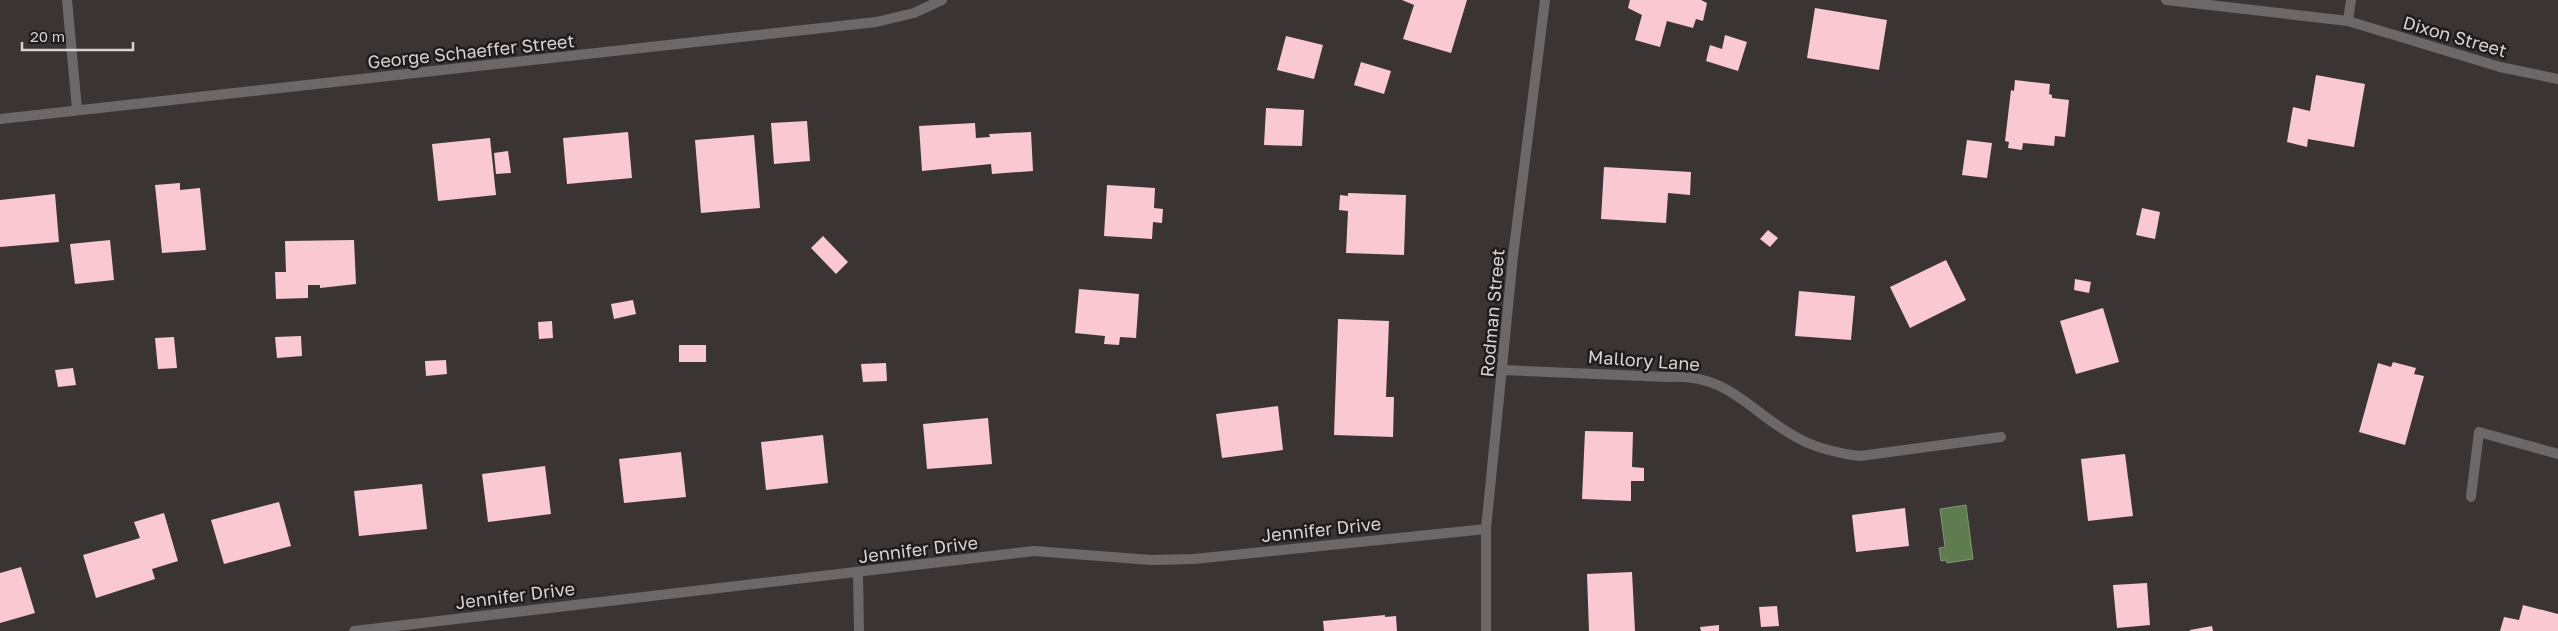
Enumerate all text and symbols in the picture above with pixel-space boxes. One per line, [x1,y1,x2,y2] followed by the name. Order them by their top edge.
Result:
[2401,11,2509,61] street label: Dixon Street
[22,20,134,52] scale bar
[30,27,65,45] text: 20 m
[366,29,576,73] street label: George Schaeffer Street
[1475,248,1509,378] street label: Rodman Street
[1587,345,1701,375] street label: Mallory Lane
[1260,512,1382,546] street label: Jennifer Drive
[857,531,979,567] street label: Jennifer Drive
[454,577,576,613] street label: Jennifer Drive

